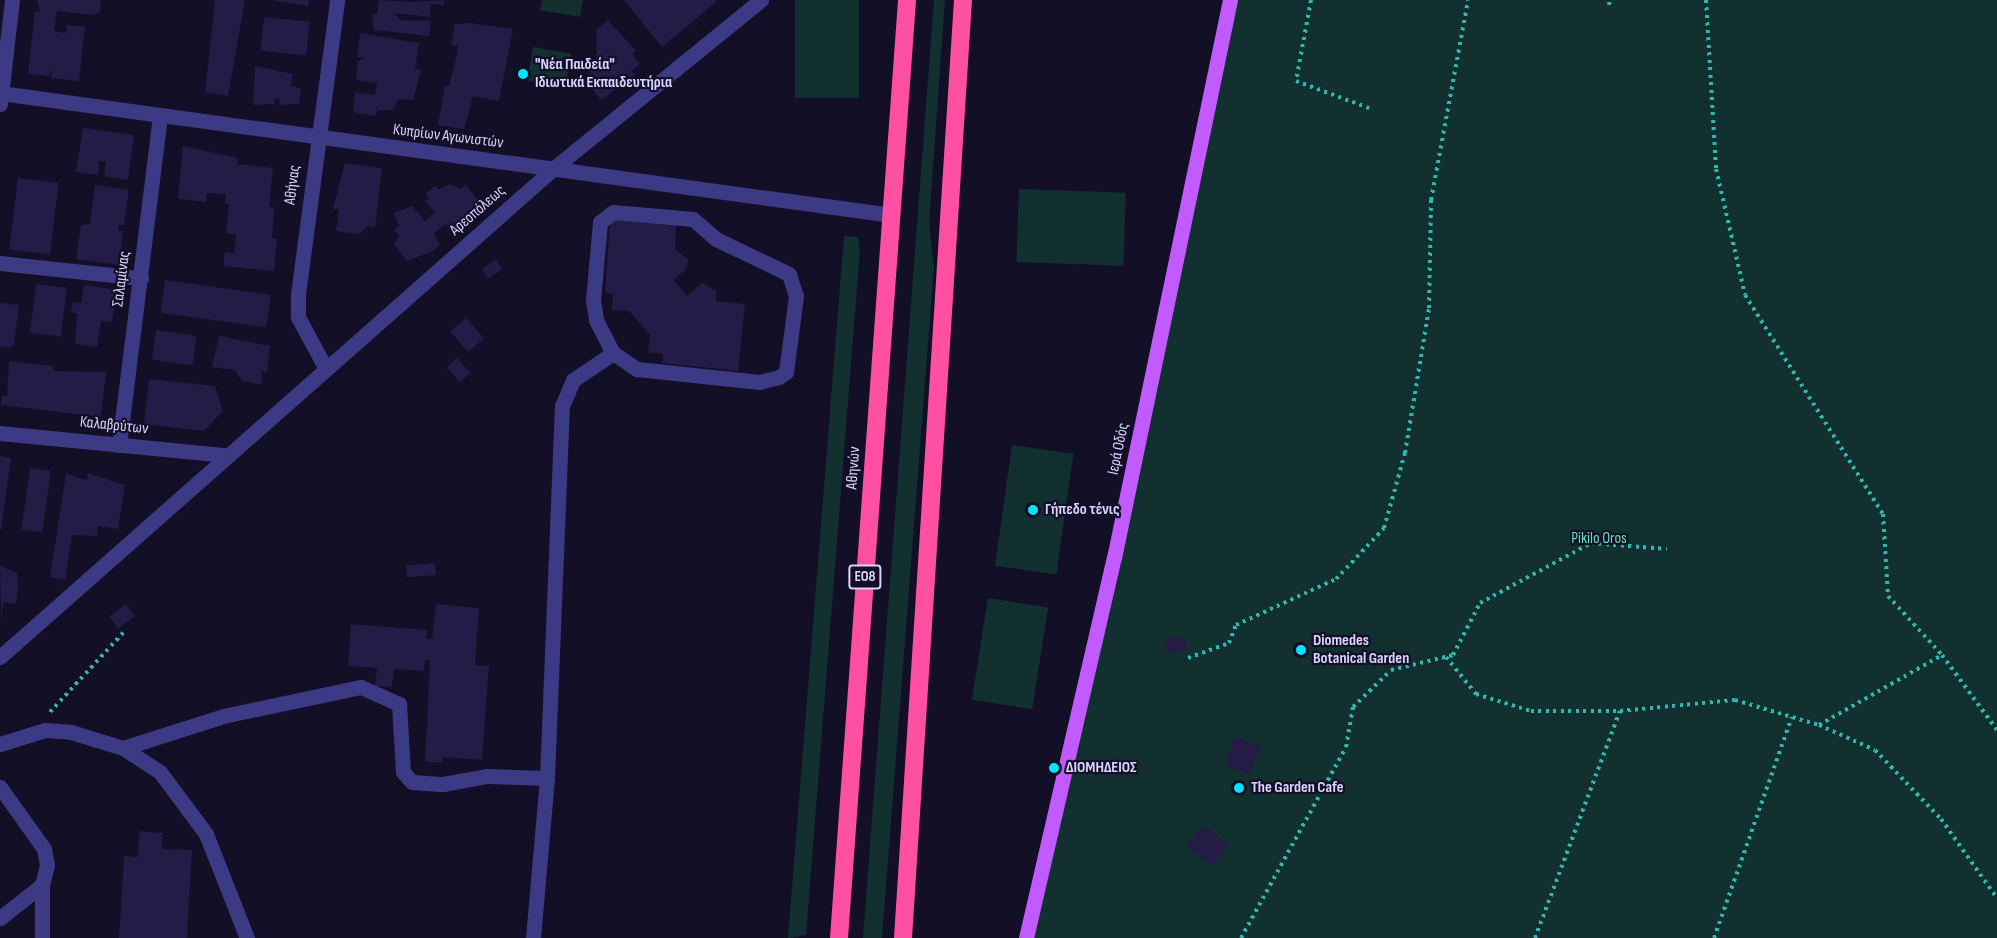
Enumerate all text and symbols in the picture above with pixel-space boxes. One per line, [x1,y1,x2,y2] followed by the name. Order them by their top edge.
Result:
[535,55,672,93] place label: "Νέα Παιδεία" Ιδιωτικά Εκπαιδευτήρια
[516,67,530,81] marker: "Νέα Παιδεία" Ιδιωτικά Εκπαιδευτήρια
[392,121,504,153] street label: Κυπρίων Αγωνιστών
[281,164,305,206] street label: Αθήνας
[446,182,510,240] street label: Αρεοπόλεως
[109,250,135,308] street label: Σαλαμίνας
[79,413,149,439] street label: Καλαβρύτων
[1104,421,1134,477] street label: Ιερά Οδός
[843,446,865,490] street label: Αθηνών
[1045,500,1120,520] place label: Γήπεδο τένις
[1026,503,1040,517] marker: Γήπεδο τένις
[1571,529,1627,549] park label: Pikilo Oros
[847,565,883,589] road number: ΕΟ8
[1313,631,1409,669] place label: Diomedes Botanical Garden
[1294,643,1308,657] marker: Diomedes Botanical Garden
[1066,758,1137,778] place label: ΔΙΟΜΗΔΕΙΟΣ
[1047,761,1061,775] marker: ΔΙΟΜΗΔΕΙΟΣ
[1251,778,1344,798] place label: The Garden Cafe
[1232,781,1246,795] marker: The Garden Cafe

